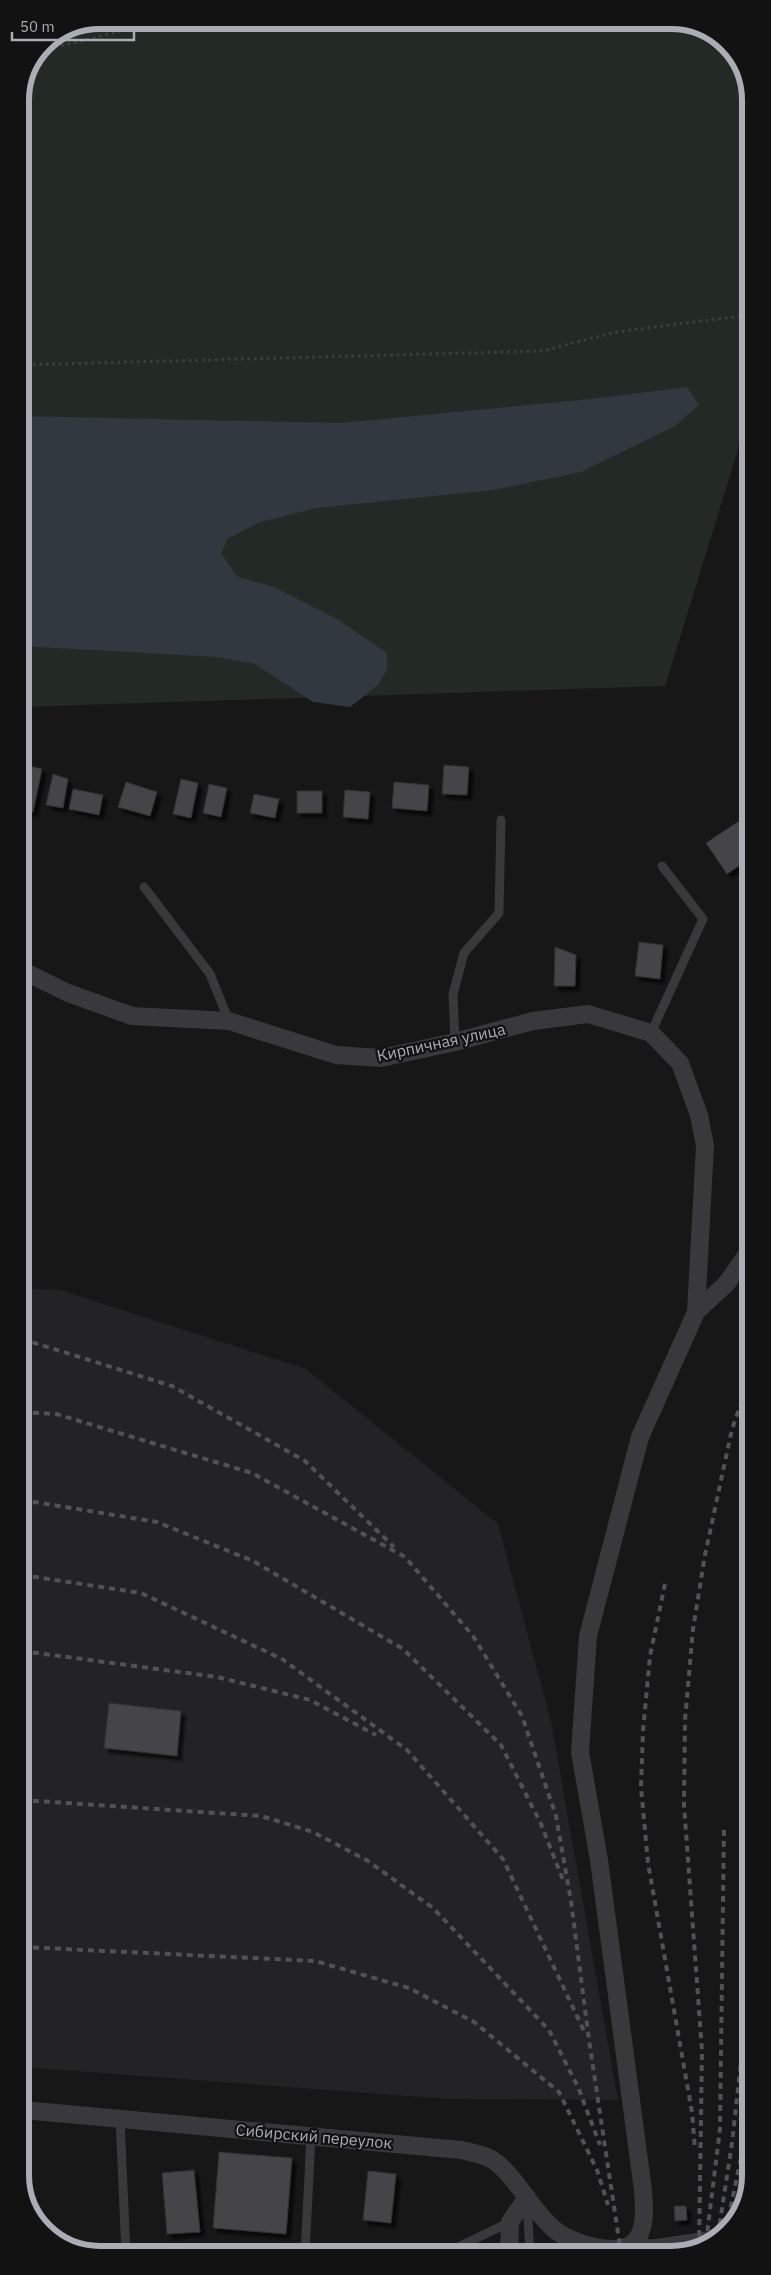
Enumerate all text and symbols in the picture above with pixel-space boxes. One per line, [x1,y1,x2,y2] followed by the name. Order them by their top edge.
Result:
[12,10,135,42] scale bar
[20,17,55,36] text: 50 m
[375,1019,508,1065] street label: Кирпичная улица
[235,2119,393,2153] street label: Сибирский переулок

